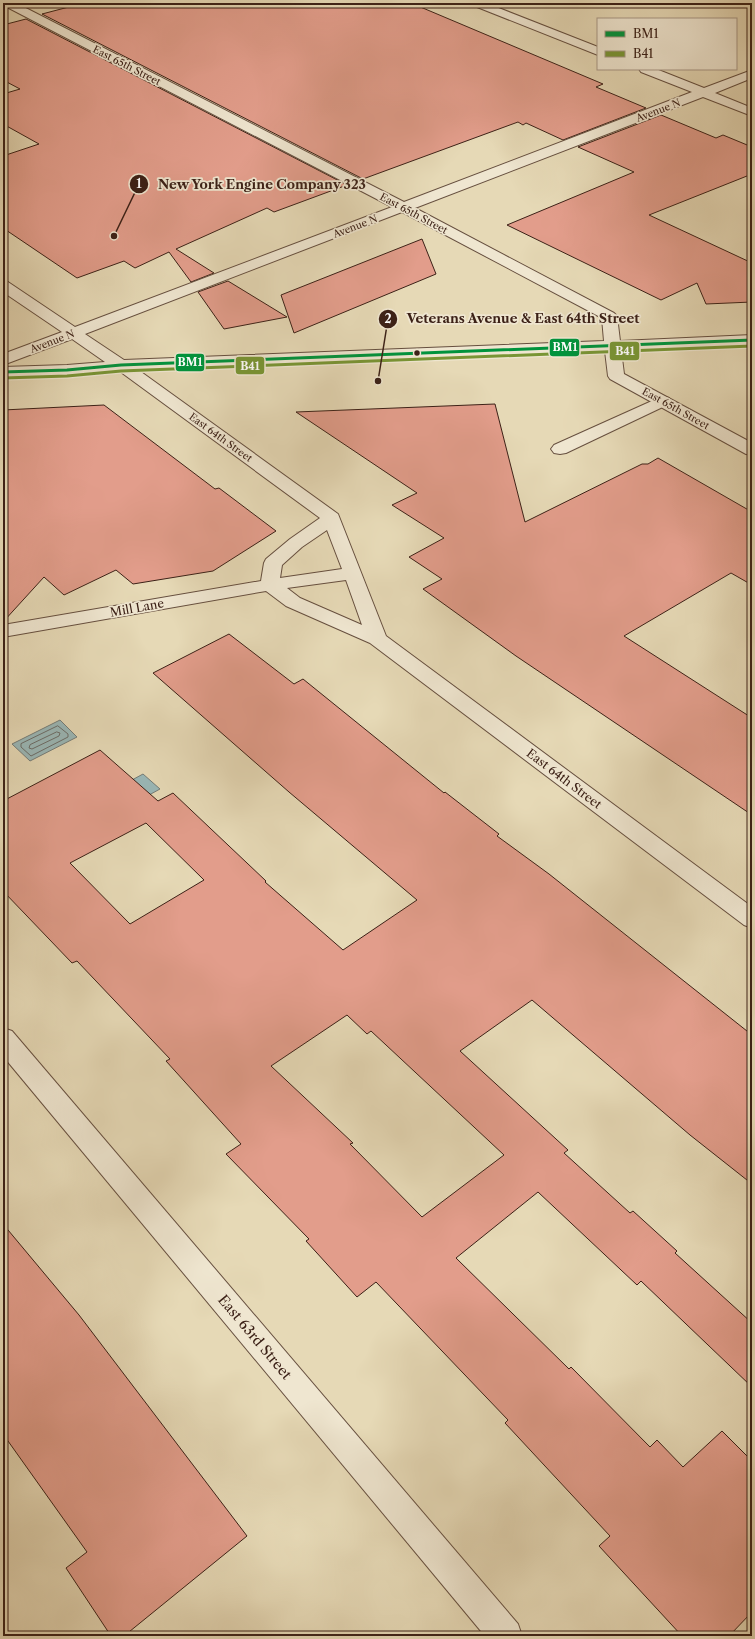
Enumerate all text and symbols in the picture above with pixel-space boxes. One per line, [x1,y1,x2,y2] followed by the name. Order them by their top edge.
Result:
[597,18,737,70] legend
[633,26,659,41] text: BM1
[91,43,163,88] street label: East 65th Street
[633,46,653,61] text: B41
[633,96,682,125] street label: Avenue N
[129,172,374,197] callout: New York Engine Company 323
[136,176,142,191] text: 1
[158,176,366,192] text: New York Engine Company 323
[378,190,450,237] street label: East 65th Street
[330,212,379,241] street label: Avenue N
[378,306,648,331] callout: Veterans Avenue & East 64th Street
[406,310,640,326] text: Veterans Avenue & East 64th Street
[384,311,392,326] text: 2
[27,327,76,356] street label: Avenue N
[549,338,580,357] line badge: BM1
[553,340,577,354] text: BM1
[609,341,640,361] line badge: B41
[615,344,635,358] text: B41
[412,348,422,358] unlabelled marker
[175,353,205,372] line badge: BM1
[178,355,202,369] text: BM1
[235,356,265,375] line badge: B41
[240,359,260,373] text: B41
[640,385,712,432] street label: East 65th Street
[187,410,255,465] street label: East 64th Street
[109,595,165,620] street label: Mill Lane
[524,745,605,812] street label: East 64th Street
[214,1291,296,1383] street label: East 63rd Street

